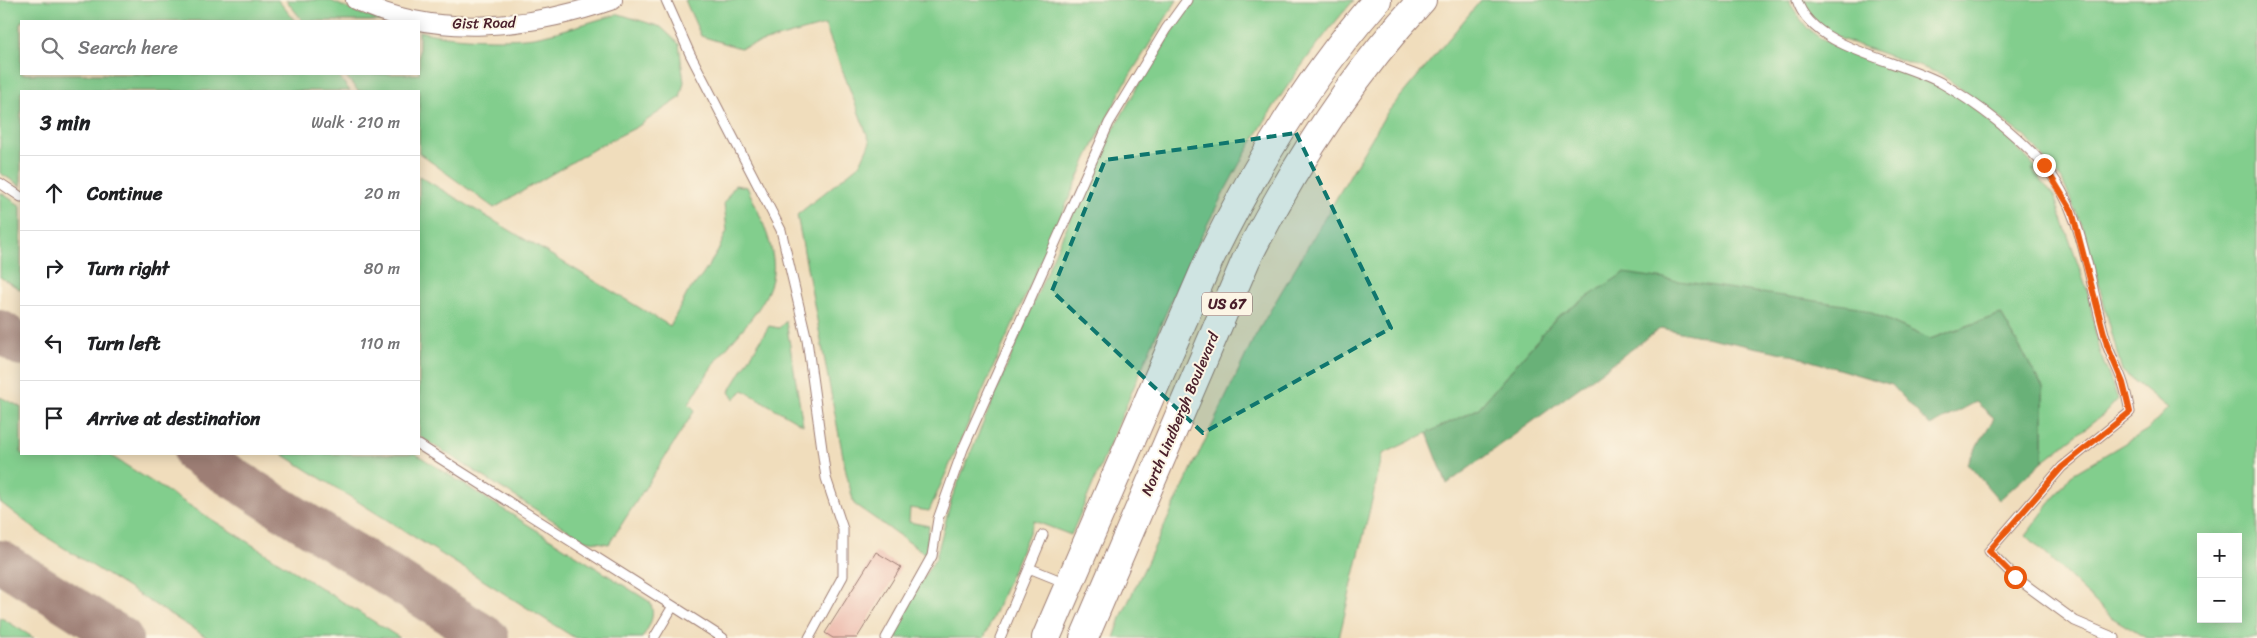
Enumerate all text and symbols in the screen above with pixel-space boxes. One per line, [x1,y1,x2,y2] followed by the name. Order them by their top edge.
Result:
[452,9,517,37] street label: Gist Road
[20,20,420,75] search box
[78,31,178,64] text: Search here
[38,34,66,62] icon: search
[40,104,90,142] text: 3 min
[311,108,400,137] text: Walk · 210 m
[2033,154,2056,177] route end
[87,177,163,210] text: Continue
[40,179,68,207] icon: ahead
[364,179,400,208] text: 20 m
[87,252,169,285] text: Turn right
[40,254,68,282] icon: right
[364,254,400,283] text: 80 m
[1202,292,1252,316] road number: US 67
[87,327,160,360] text: Turn left
[1134,327,1227,500] street label: North Lindbergh Boulevard
[40,329,68,357] icon: left
[360,329,400,358] text: 110 m
[87,402,260,435] text: Arrive at destination
[40,404,68,432] icon: arrive
[2197,533,2242,623] map controls
[2197,533,2242,578] button: +
[2004,566,2027,589] route start
[2197,578,2242,623] button: −

